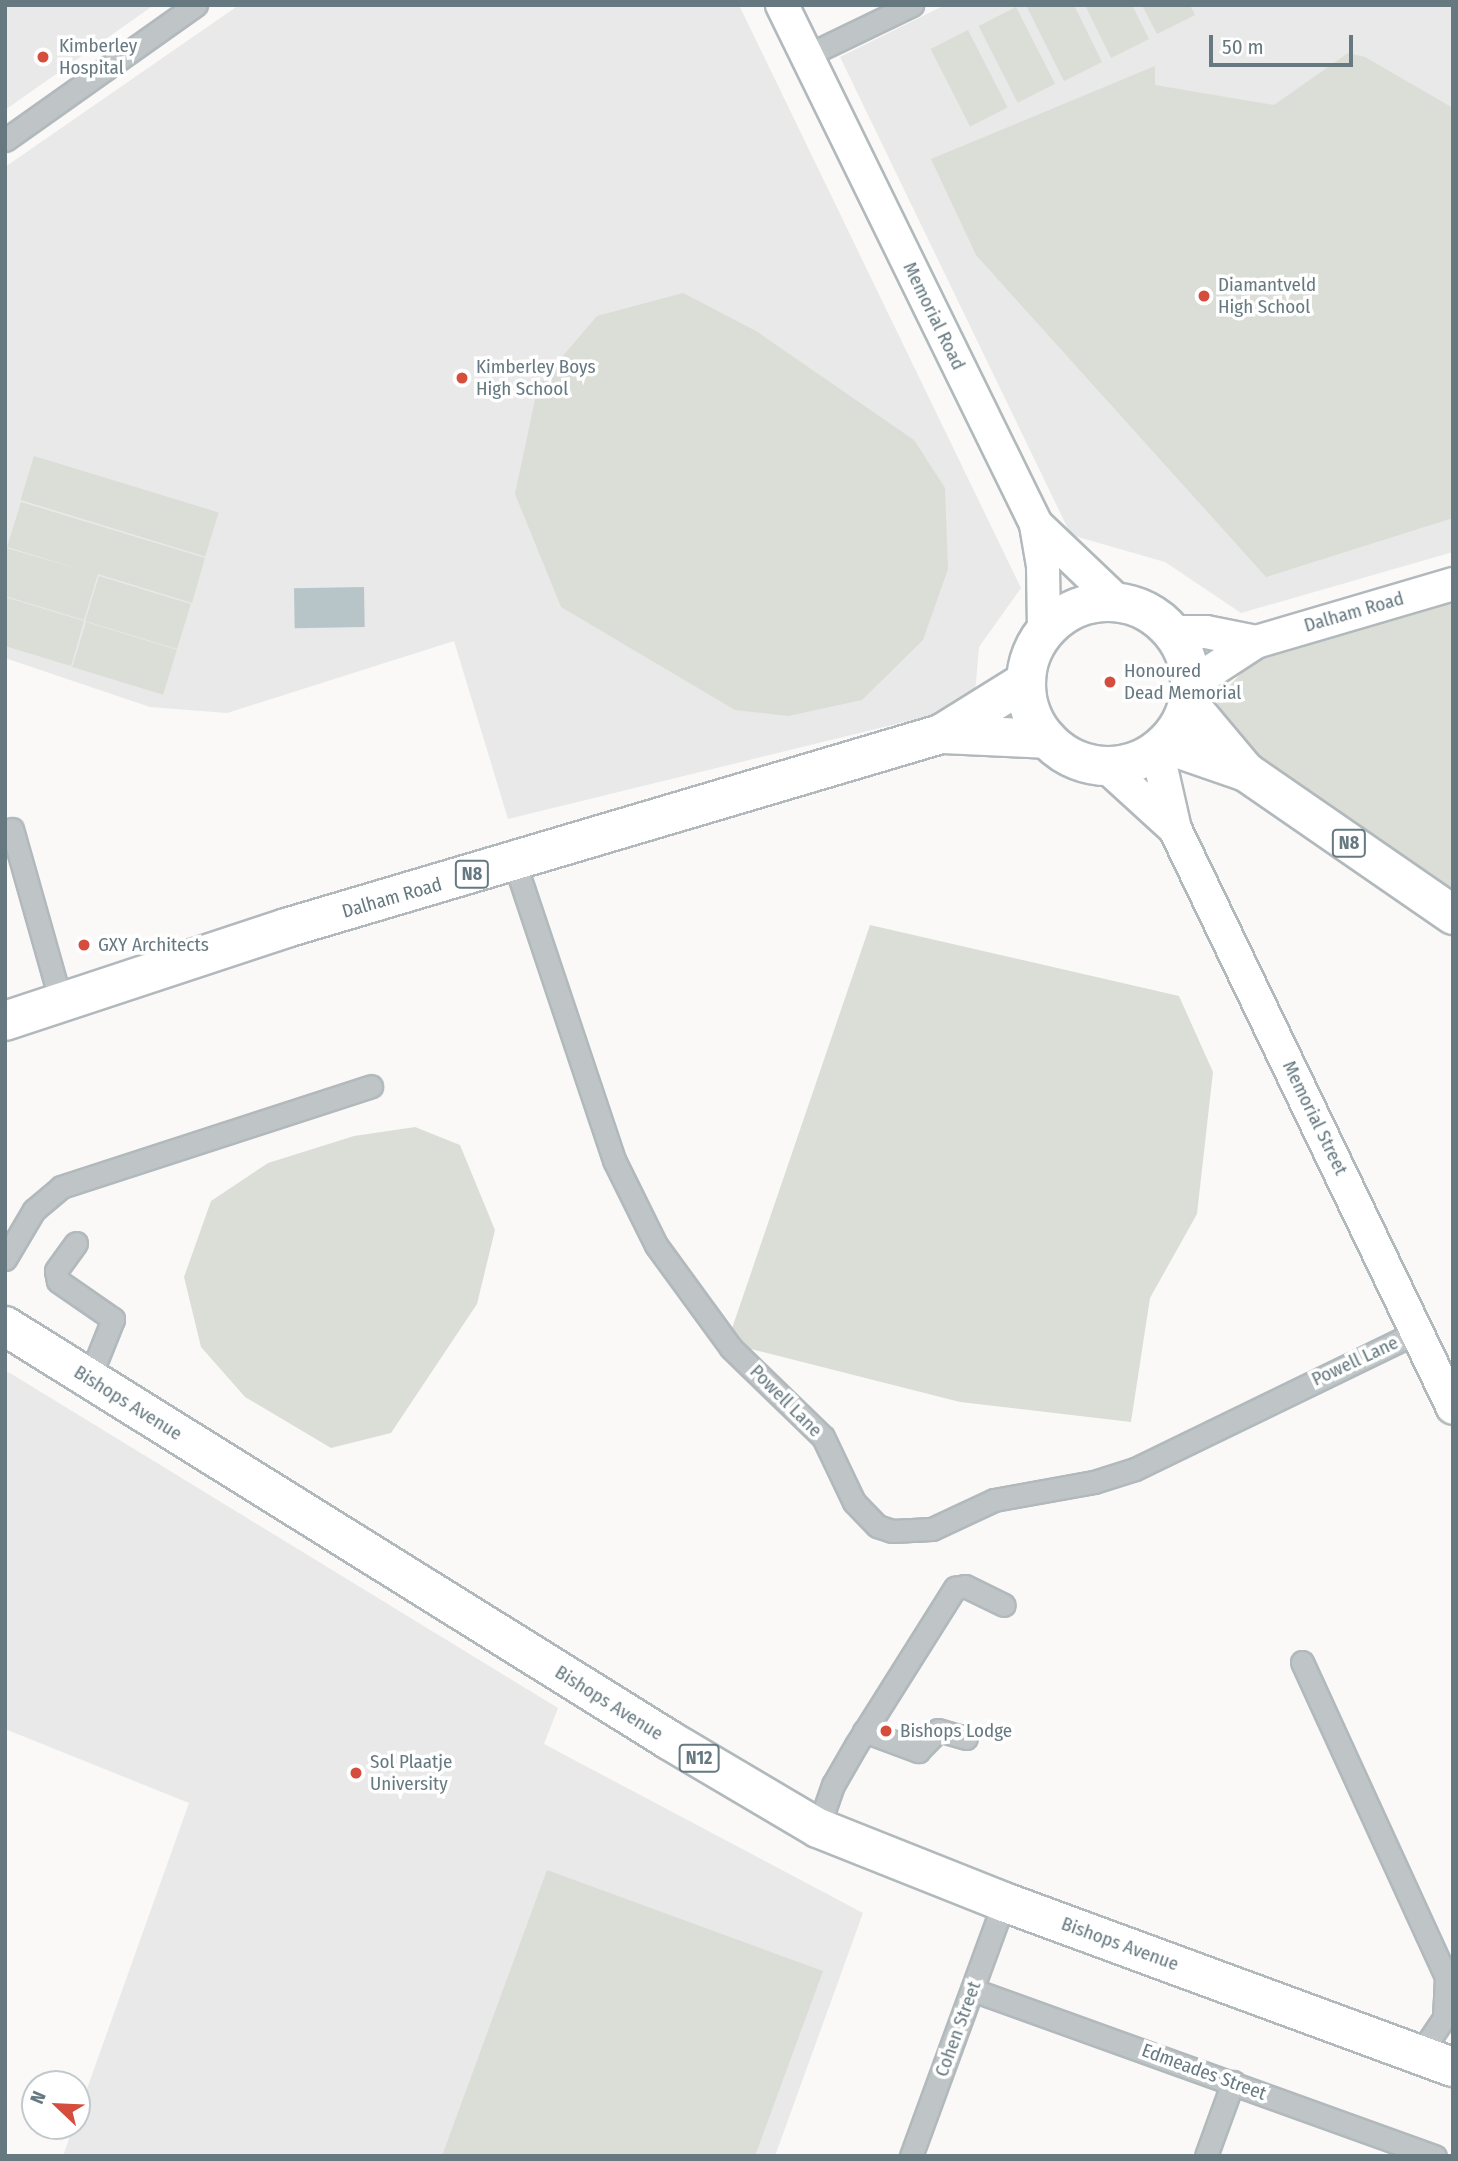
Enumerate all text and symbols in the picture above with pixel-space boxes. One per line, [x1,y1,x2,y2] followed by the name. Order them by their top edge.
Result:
[1213,21,1356,65] scale bar
[1222,34,1264,60] text: 50 m
[59,35,137,79] place label: Kimberley Hospital
[33,47,53,67] marker: Kimberley Hospital
[898,258,970,374] street label: Memorial Road
[1218,274,1316,318] place label: Diamantveld High School
[1196,288,1212,304] marker: Diamantveld High School
[476,356,596,400] place label: Kimberley Boys High School
[454,370,470,386] marker: Kimberley Boys High School
[1301,587,1407,637] street label: Dalham Road
[1124,660,1241,704] place label: Honoured Dead Memorial
[1102,674,1118,690] marker: Honoured Dead Memorial
[1332,828,1366,858] road number: N8
[454,860,490,888] road number: N8
[339,873,445,923] street label: Dalham Road
[98,934,209,956] place label: GXY Architects
[76,937,92,953] marker: GXY Architects
[1278,1057,1352,1179] street label: Memorial Street
[1308,1331,1402,1391] street label: Powell Lane
[745,1360,827,1442] street label: Powell Lane
[70,1361,186,1445] street label: Bishops Avenue
[551,1661,667,1745] street label: Bishops Avenue
[900,1720,1012,1742] place label: Bishops Lodge
[878,1723,894,1739] marker: Bishops Lodge
[678,1744,720,1772] road number: N12
[370,1751,452,1795] place label: Sol Plaatje University
[348,1765,364,1781] marker: Sol Plaatje University
[1058,1912,1182,1976] street label: Bishops Avenue
[930,1978,986,2080] street label: Cohen Street
[1139,2039,1269,2105] street label: Edmeades Street
[21,2070,91,2140] north arrow
[25,2088,51,2107] text: N

